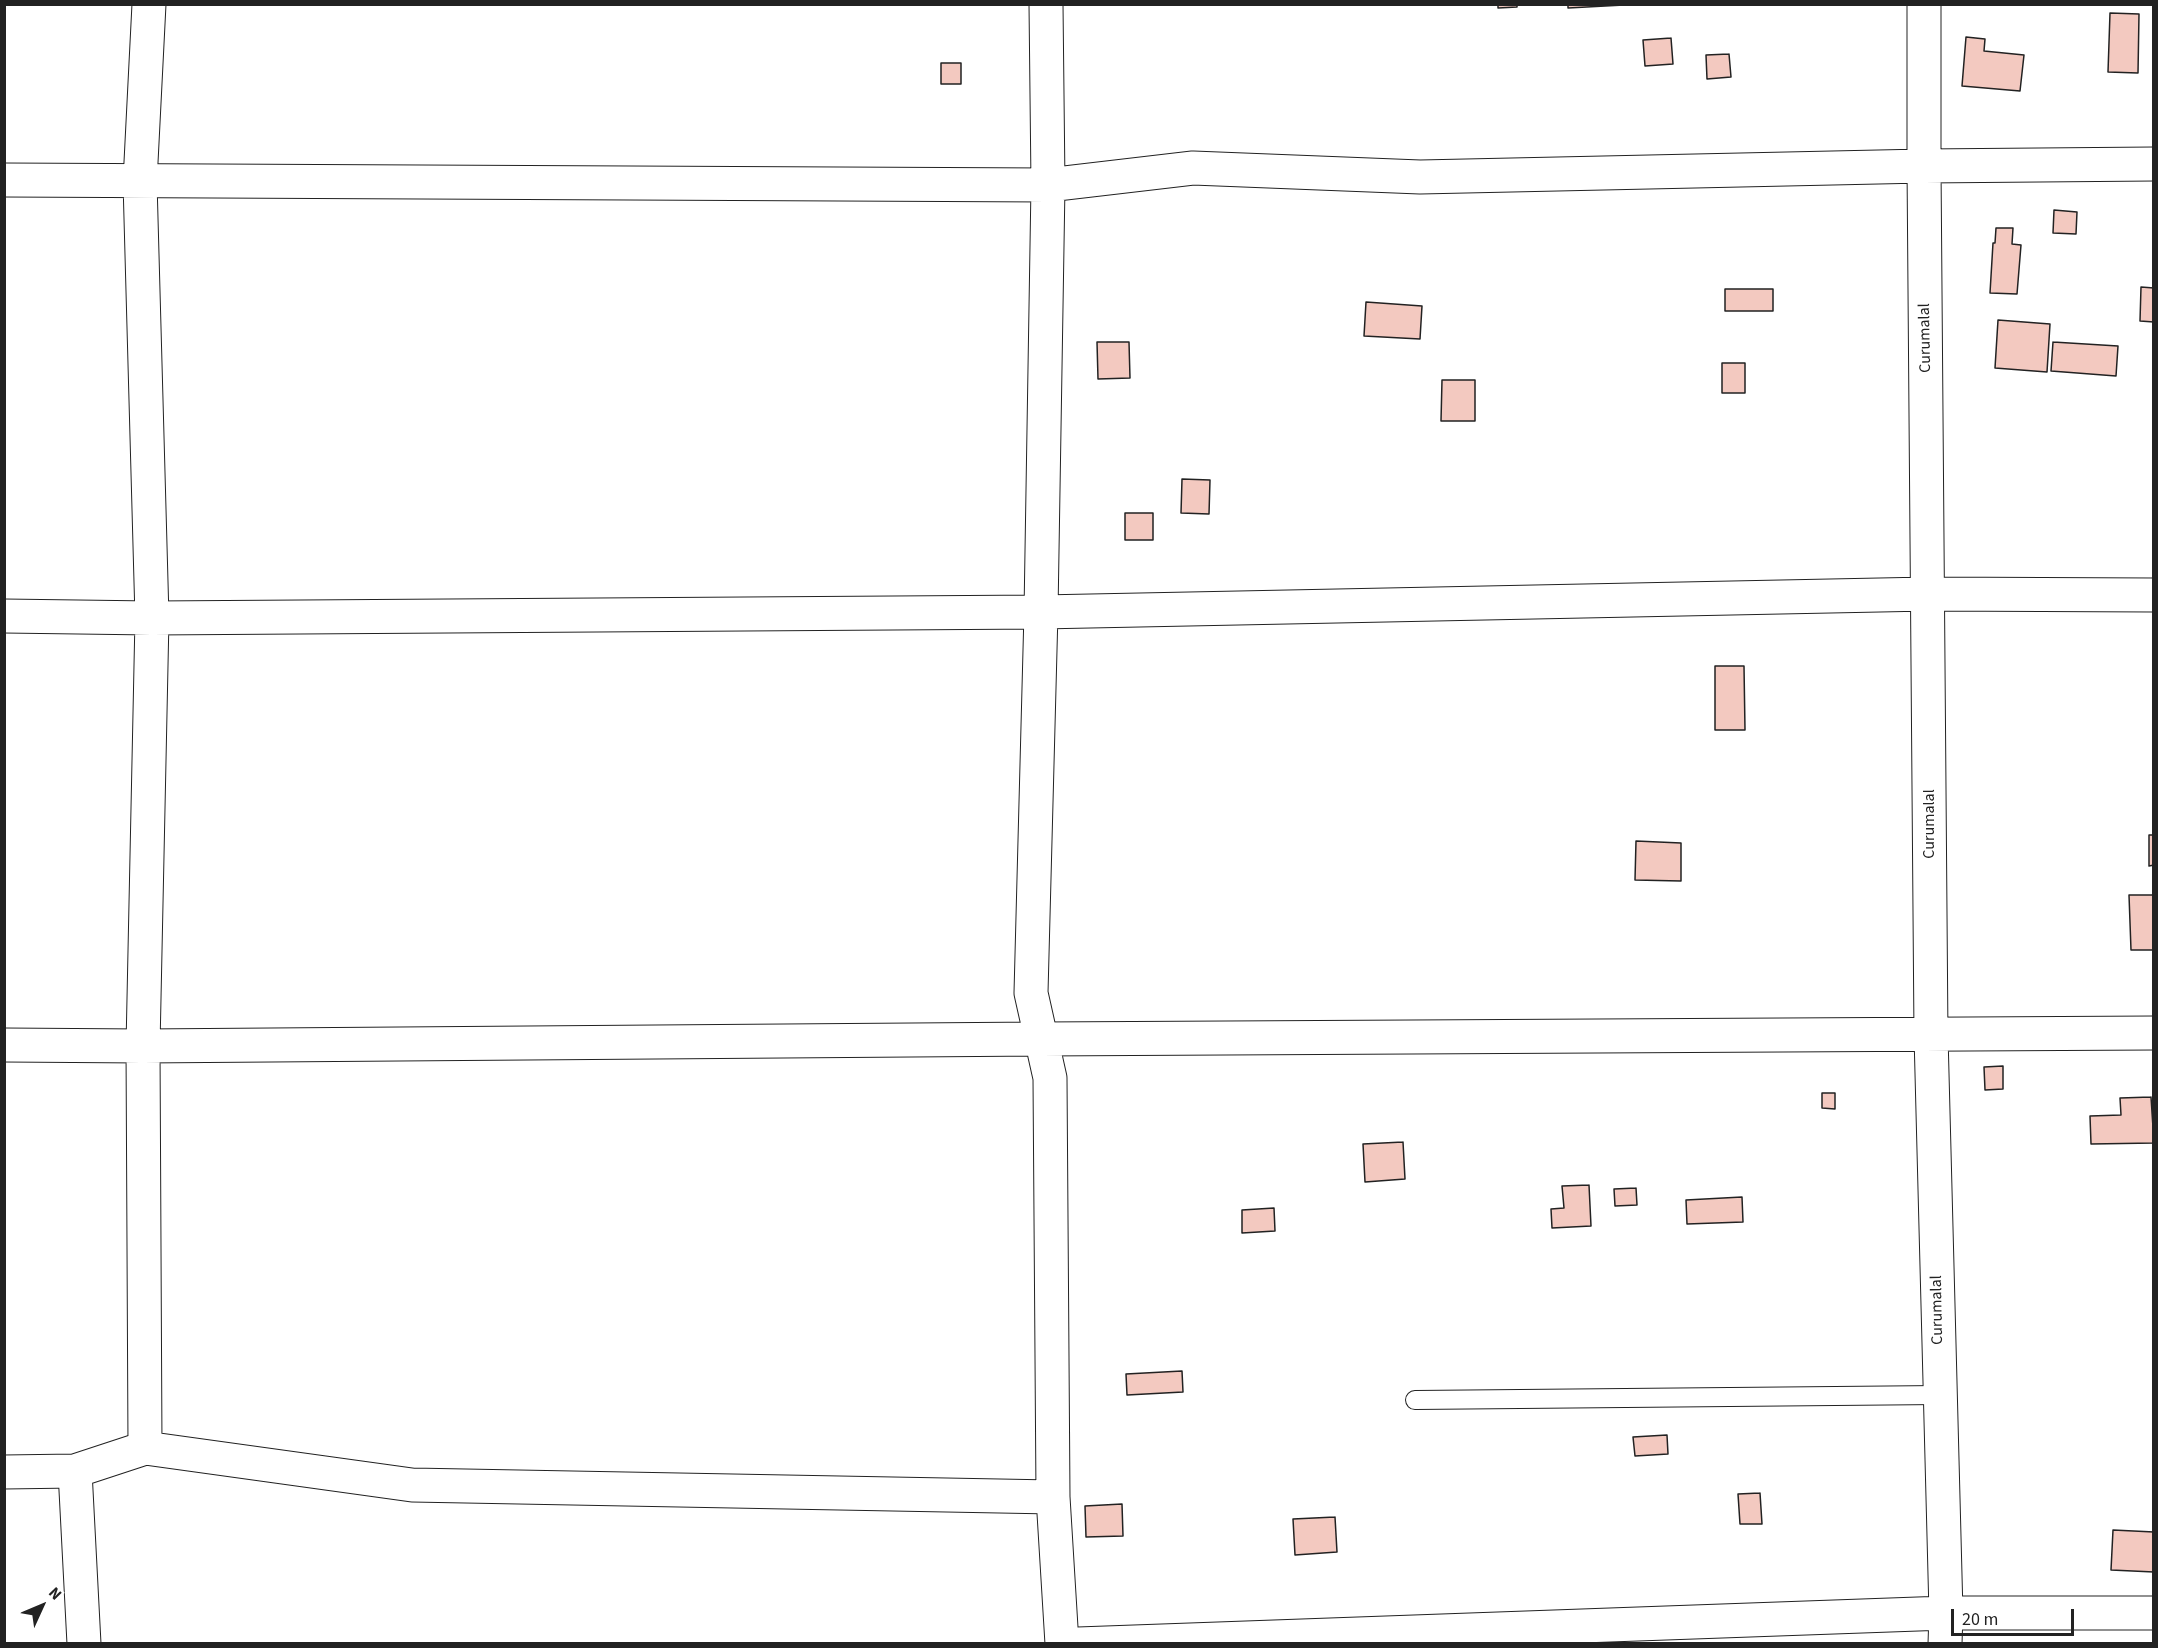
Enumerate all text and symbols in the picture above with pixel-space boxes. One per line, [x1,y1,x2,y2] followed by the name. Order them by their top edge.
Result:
[1916,303,1936,373] street label: Curumalal
[1920,789,1940,859] street label: Curumalal
[1928,1275,1948,1345] street label: Curumalal
[12,1576,72,1636] north arrow
[43,1582,67,1605] text: N
[1954,1597,2077,1635] scale bar
[1962,1607,1998,1632] text: 20 m

